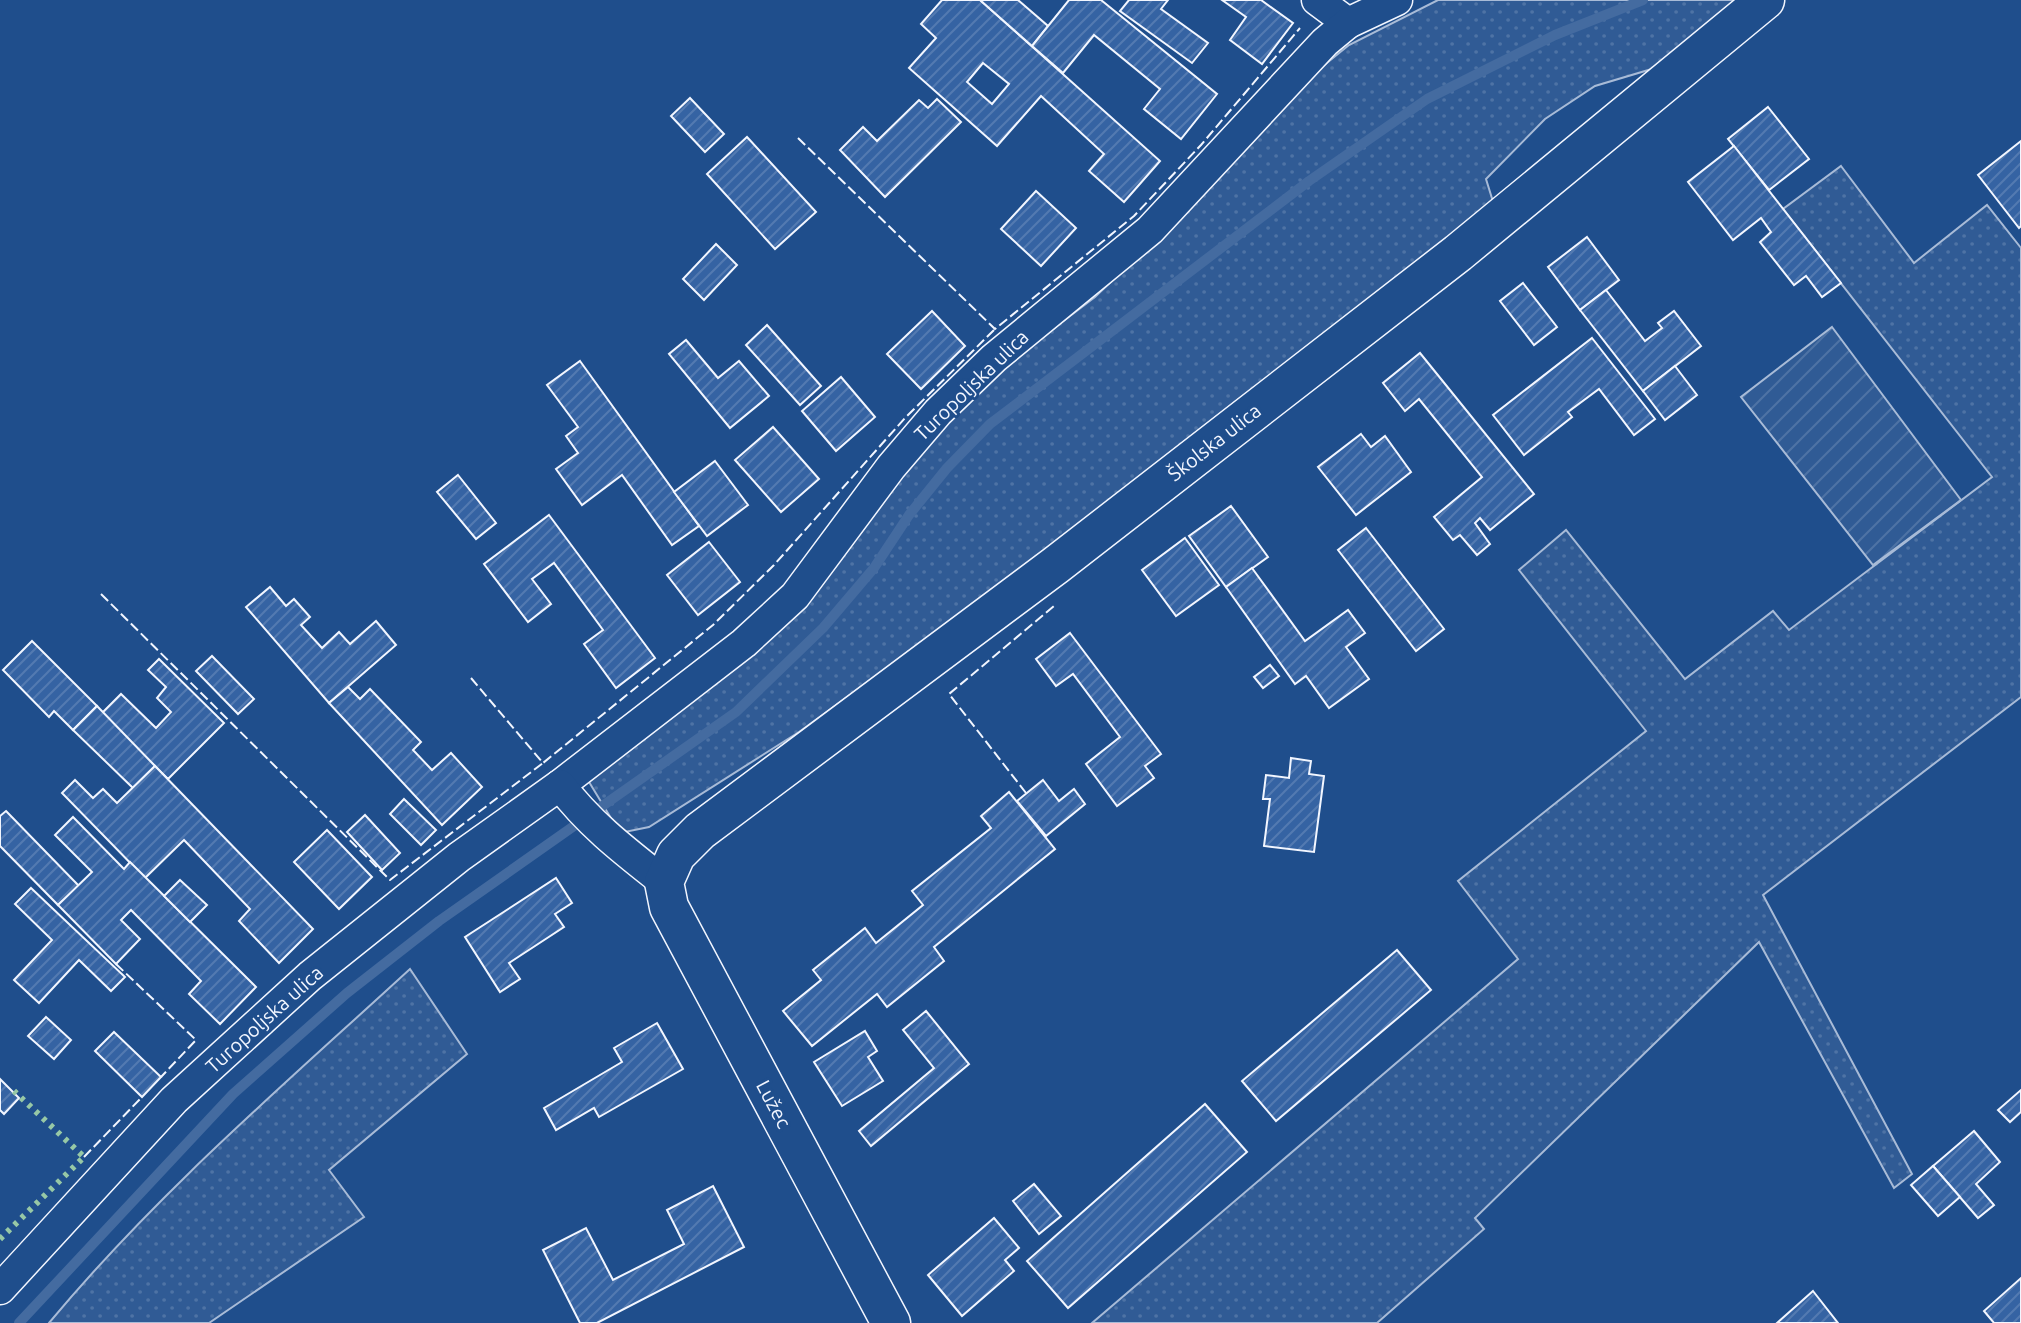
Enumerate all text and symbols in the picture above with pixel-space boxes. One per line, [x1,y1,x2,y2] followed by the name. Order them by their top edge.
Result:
[909,325,1033,445] street label: Turopoljska ulica
[1163,399,1265,485] street label: Školska ulica
[201,960,327,1078] street label: Turopoljska ulica
[752,1076,796,1132] street label: Lužec

